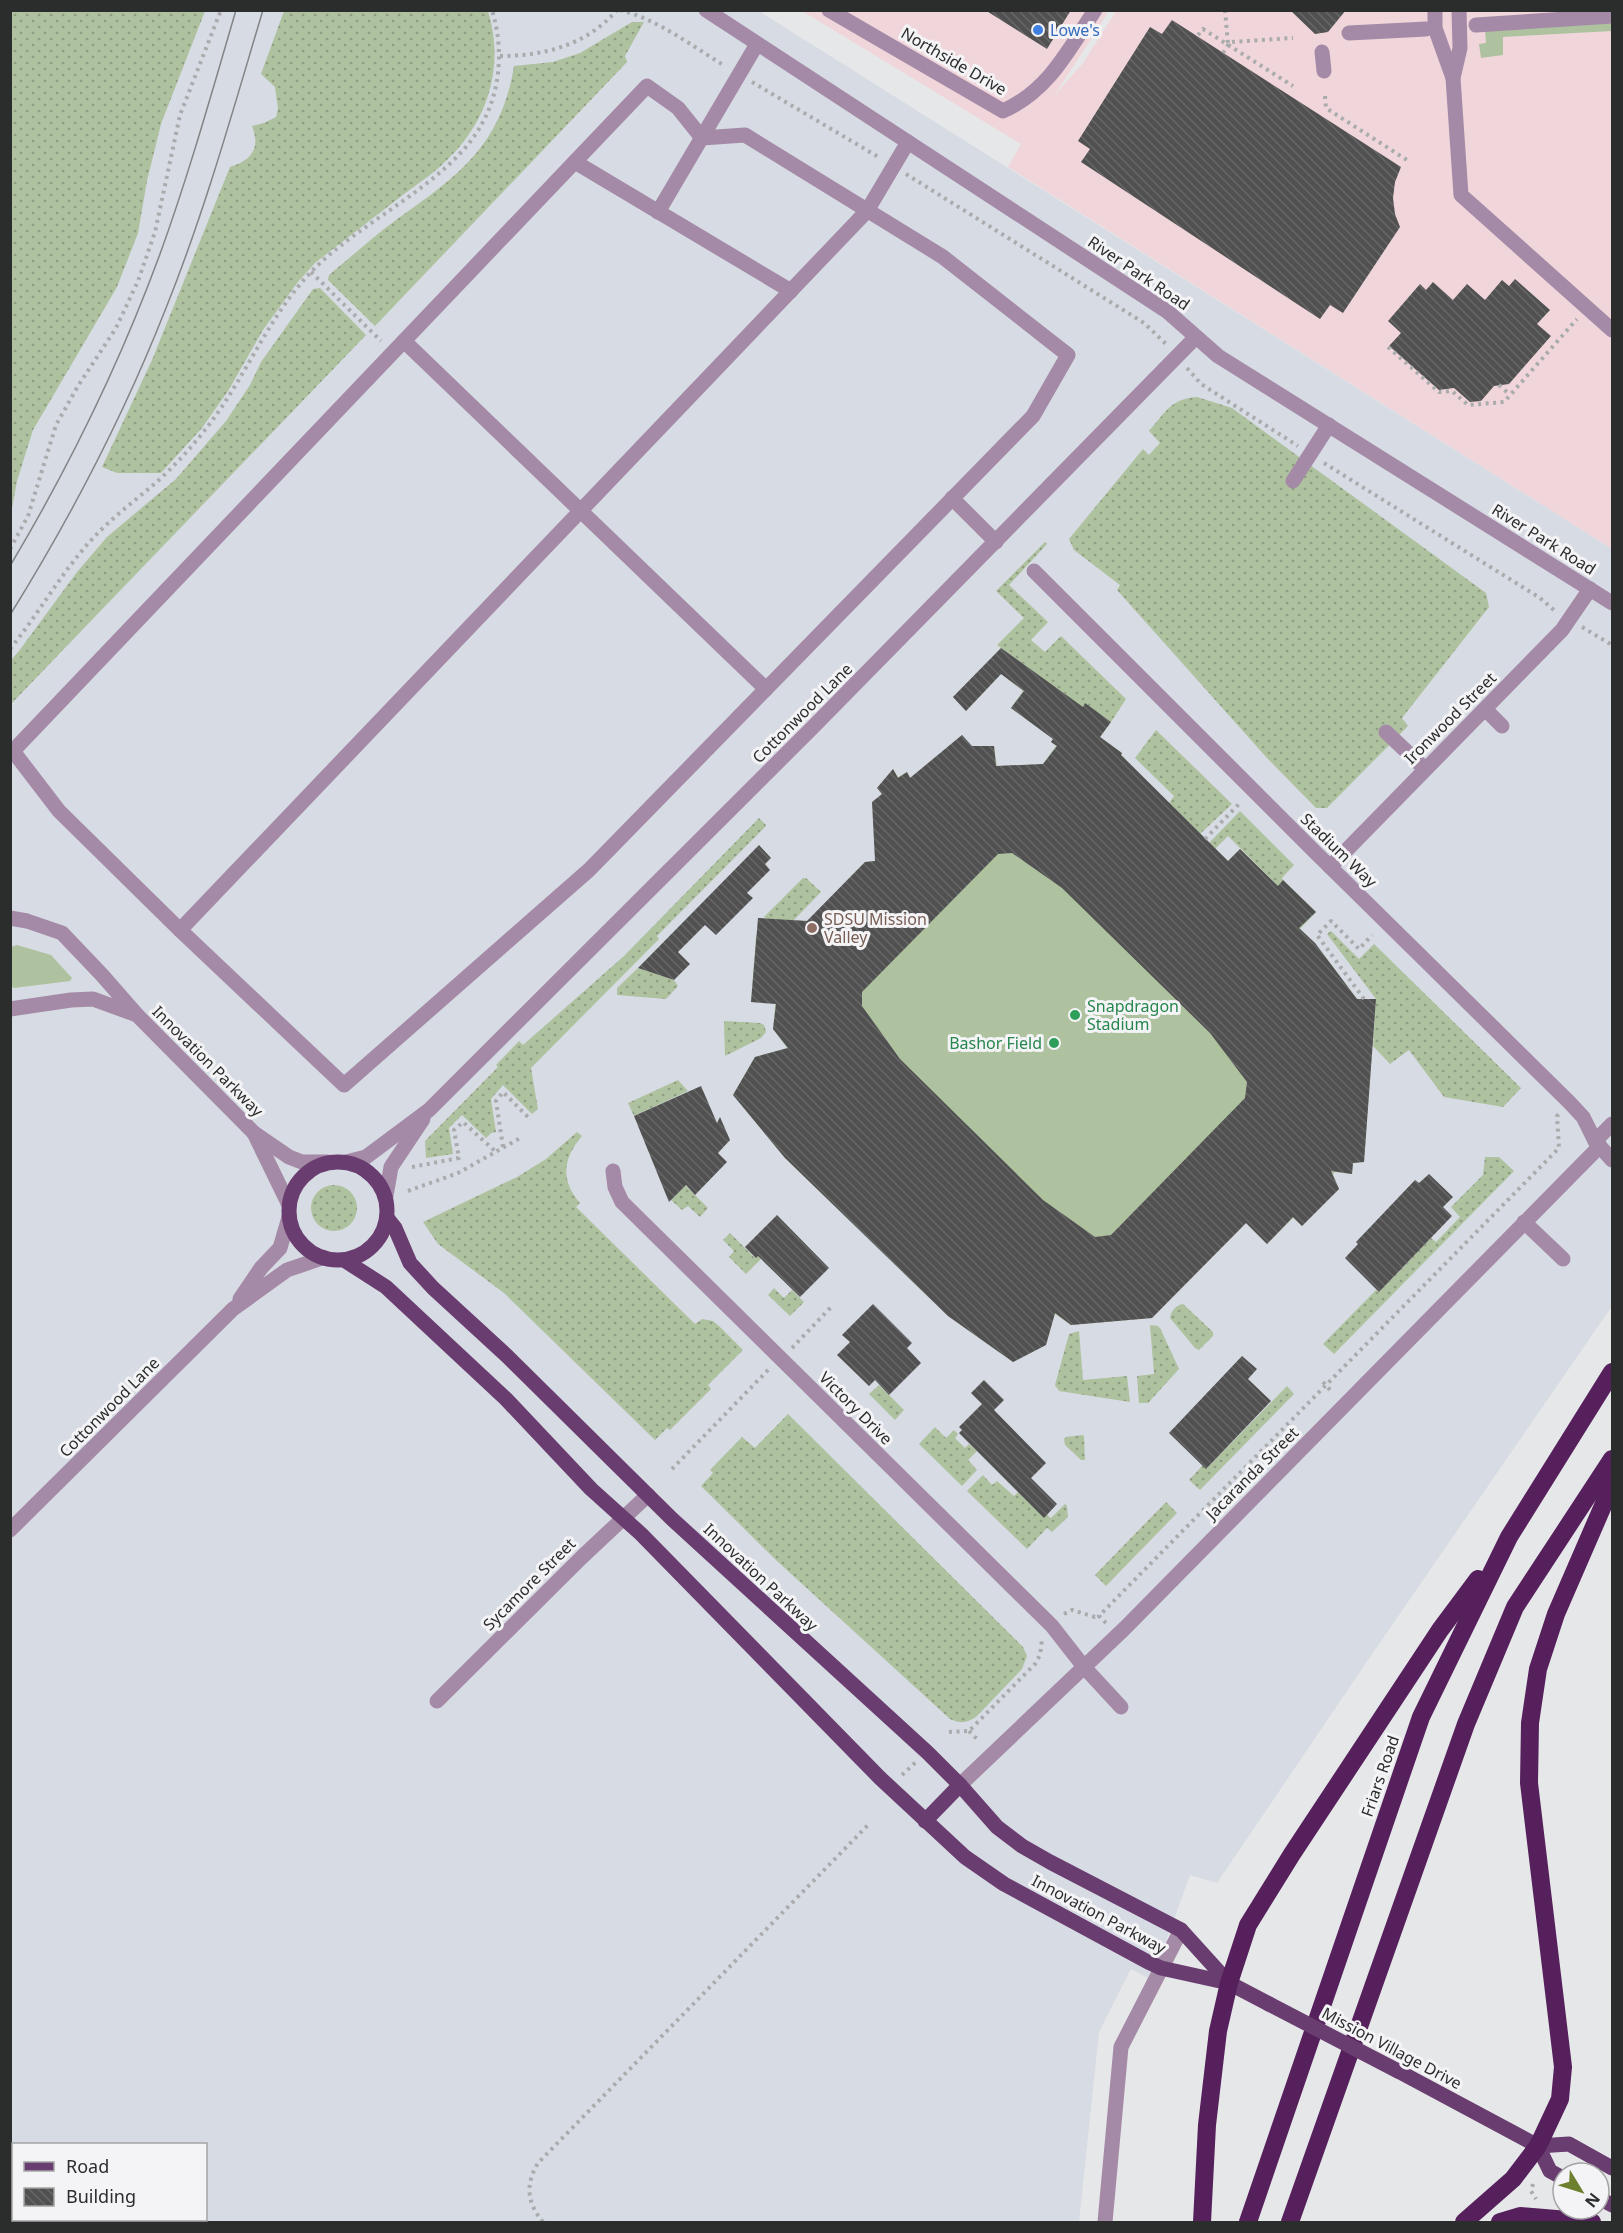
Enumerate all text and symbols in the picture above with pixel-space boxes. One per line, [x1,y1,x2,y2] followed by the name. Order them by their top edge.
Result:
[1050,19,1100,41] place label: Lowe's
[897,22,1011,100] street label: Northside Drive
[1031,23,1045,37] marker: Lowe's
[1084,231,1194,315] street label: River Park Road
[1488,498,1600,580] street label: River Park Road
[747,658,857,768] street label: Cottonwood Lane
[1399,667,1501,769] street label: Ironwood Street
[1296,808,1383,893] street label: Stadium Way
[824,908,927,948] place label: SDSU Mission Valley
[805,921,819,935] marker: SDSU Mission Valley
[1087,995,1179,1035] place label: Snapdragon Stadium
[148,1001,269,1122] street label: Innovation Parkway
[1068,1008,1082,1022] marker: Snapdragon Stadium
[949,1032,1042,1054] place label: Bashor Field
[1047,1036,1061,1050] marker: Bashor Field
[54,1352,164,1462] street label: Cottonwood Lane
[815,1367,897,1449] street label: Victory Drive
[1199,1422,1303,1526] street label: Jacaranda Street
[699,1518,824,1636] street label: Innovation Parkway
[478,1533,580,1635] street label: Sycamore Street
[1356,1732,1404,1820] street label: Friars Road
[1028,1869,1171,1959] street label: Innovation Parkway
[1318,2002,1466,2094] street label: Mission Village Drive
[12,2143,207,2221] legend
[66,2154,109,2178] text: Road
[1551,2161,1611,2221] north arrow
[66,2184,136,2208] text: Building
[1580,2188,1605,2212] text: N

